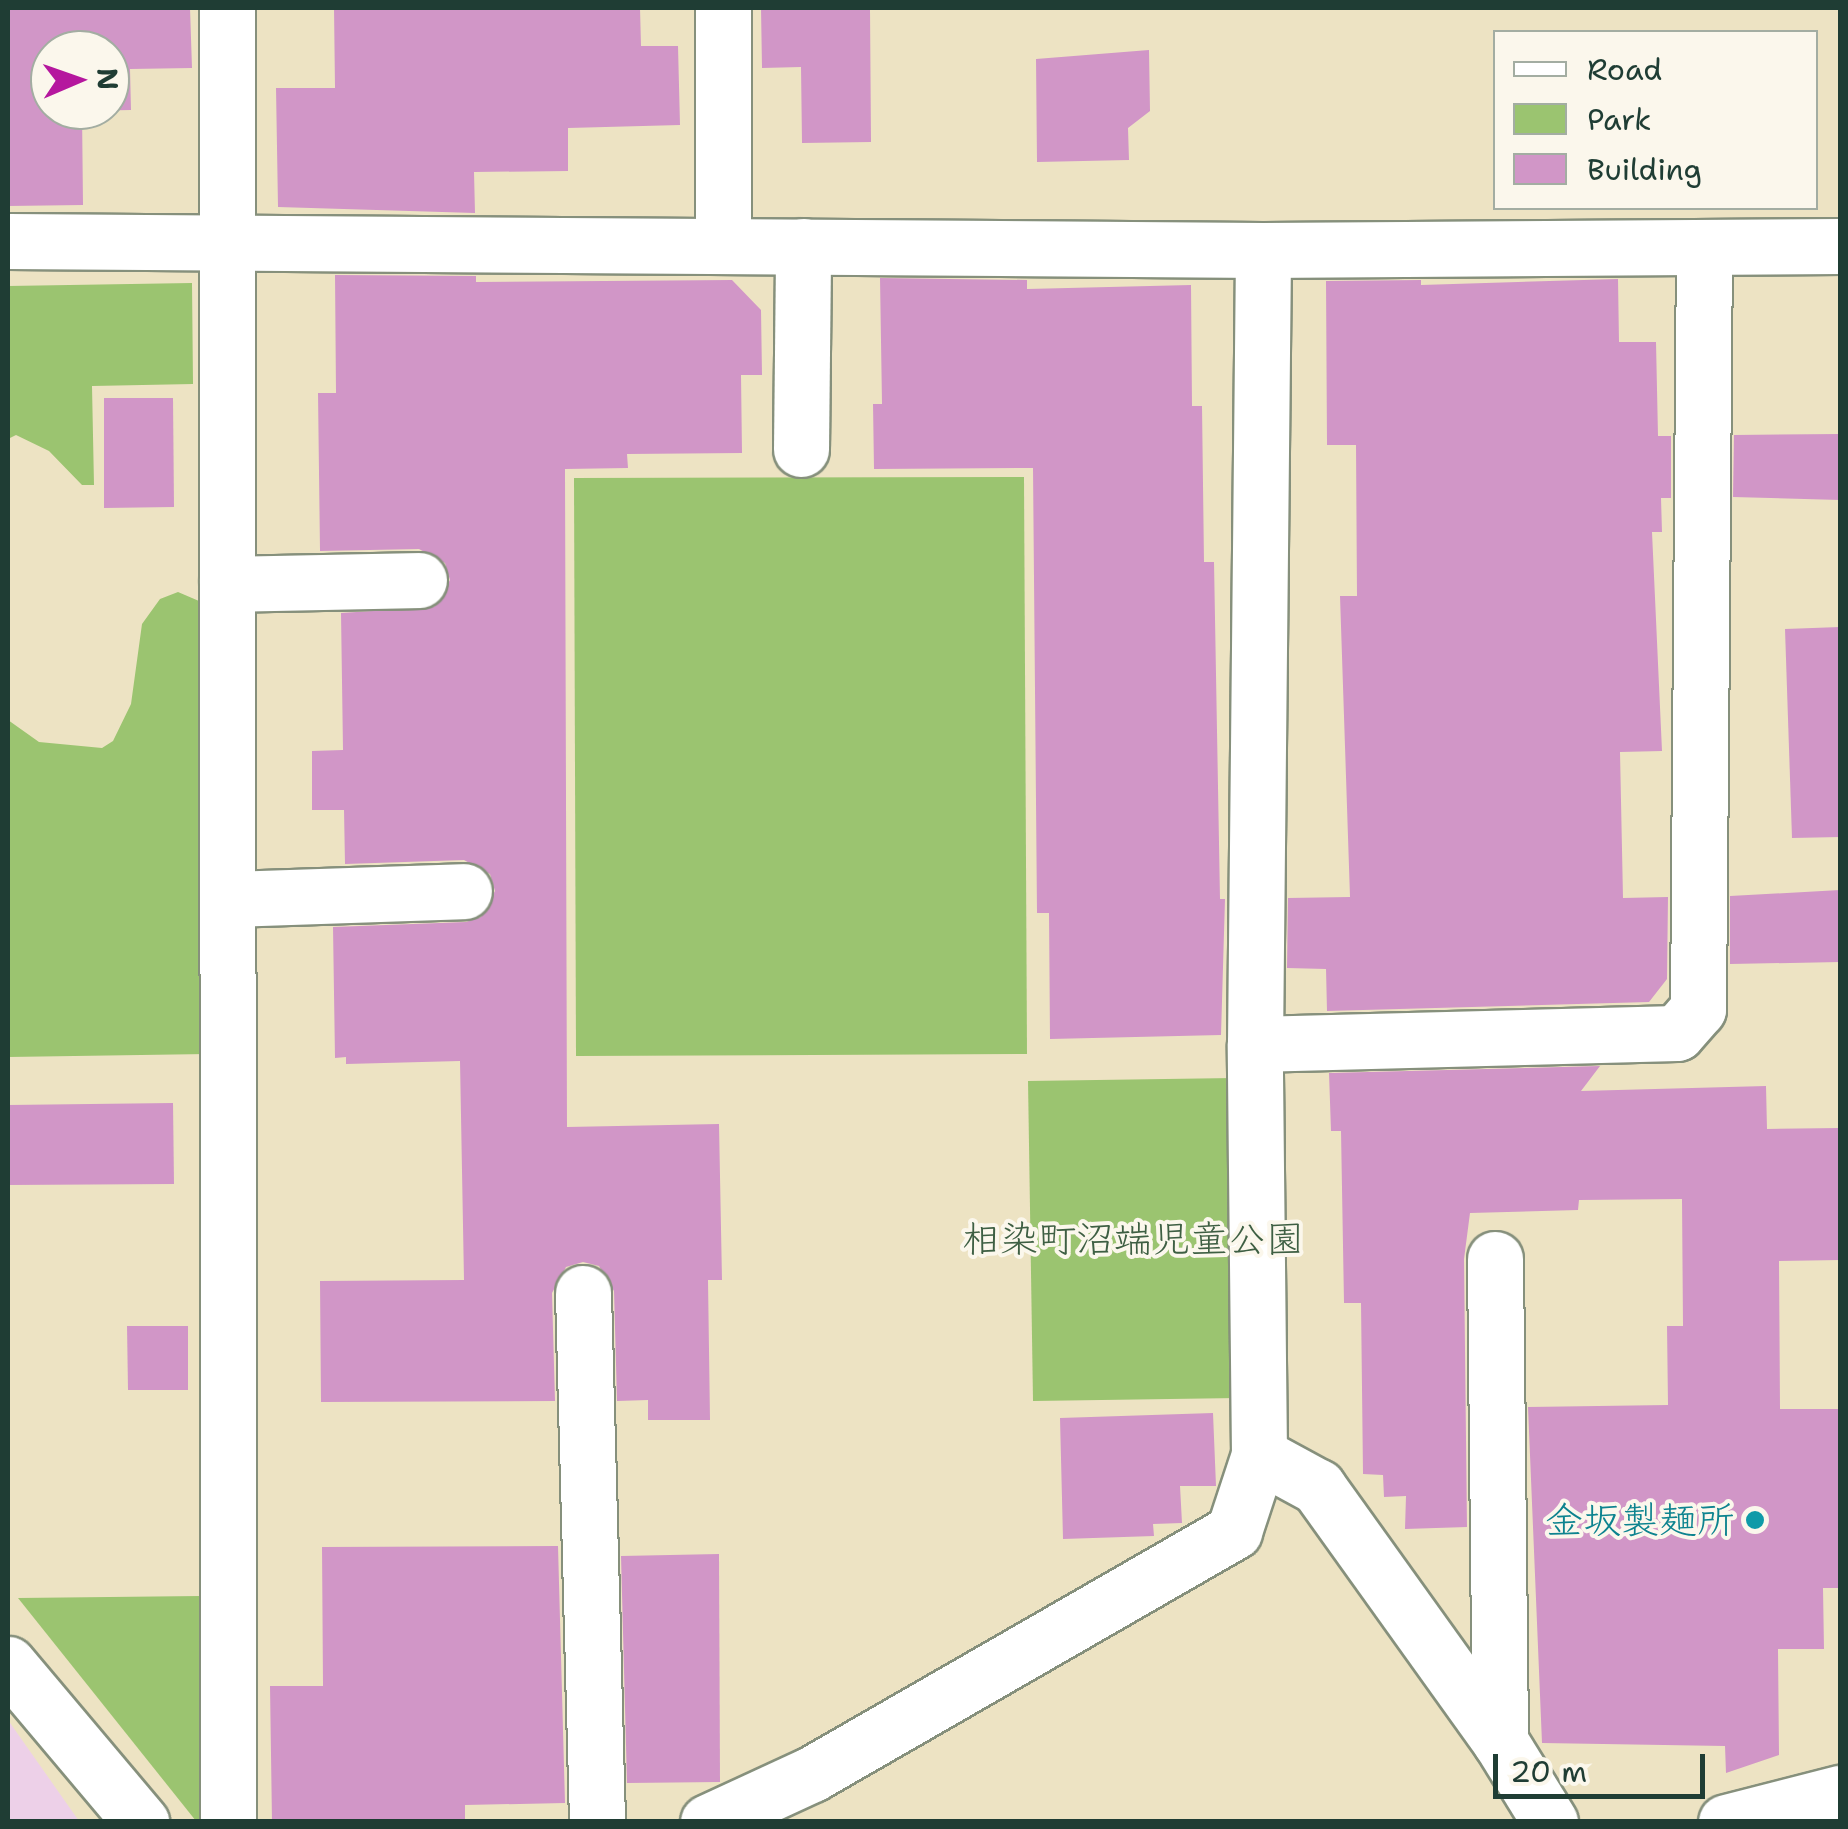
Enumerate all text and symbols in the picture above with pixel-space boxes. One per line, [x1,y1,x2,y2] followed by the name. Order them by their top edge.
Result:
[30,30,130,130] north arrow
[1493,30,1818,210] legend
[1587,49,1662,90] text: Road
[89,67,127,91] text: N
[1587,99,1651,140] text: Park
[1587,149,1702,190] text: Building
[962,1216,1304,1262] park label: 相染町沼端児童公園
[1545,1497,1735,1543] place label: 金坂製麺所
[1744,1509,1766,1531] marker: 金坂製麺所
[1498,1734,1710,1796] scale bar
[1510,1751,1587,1792] text: 20 m

